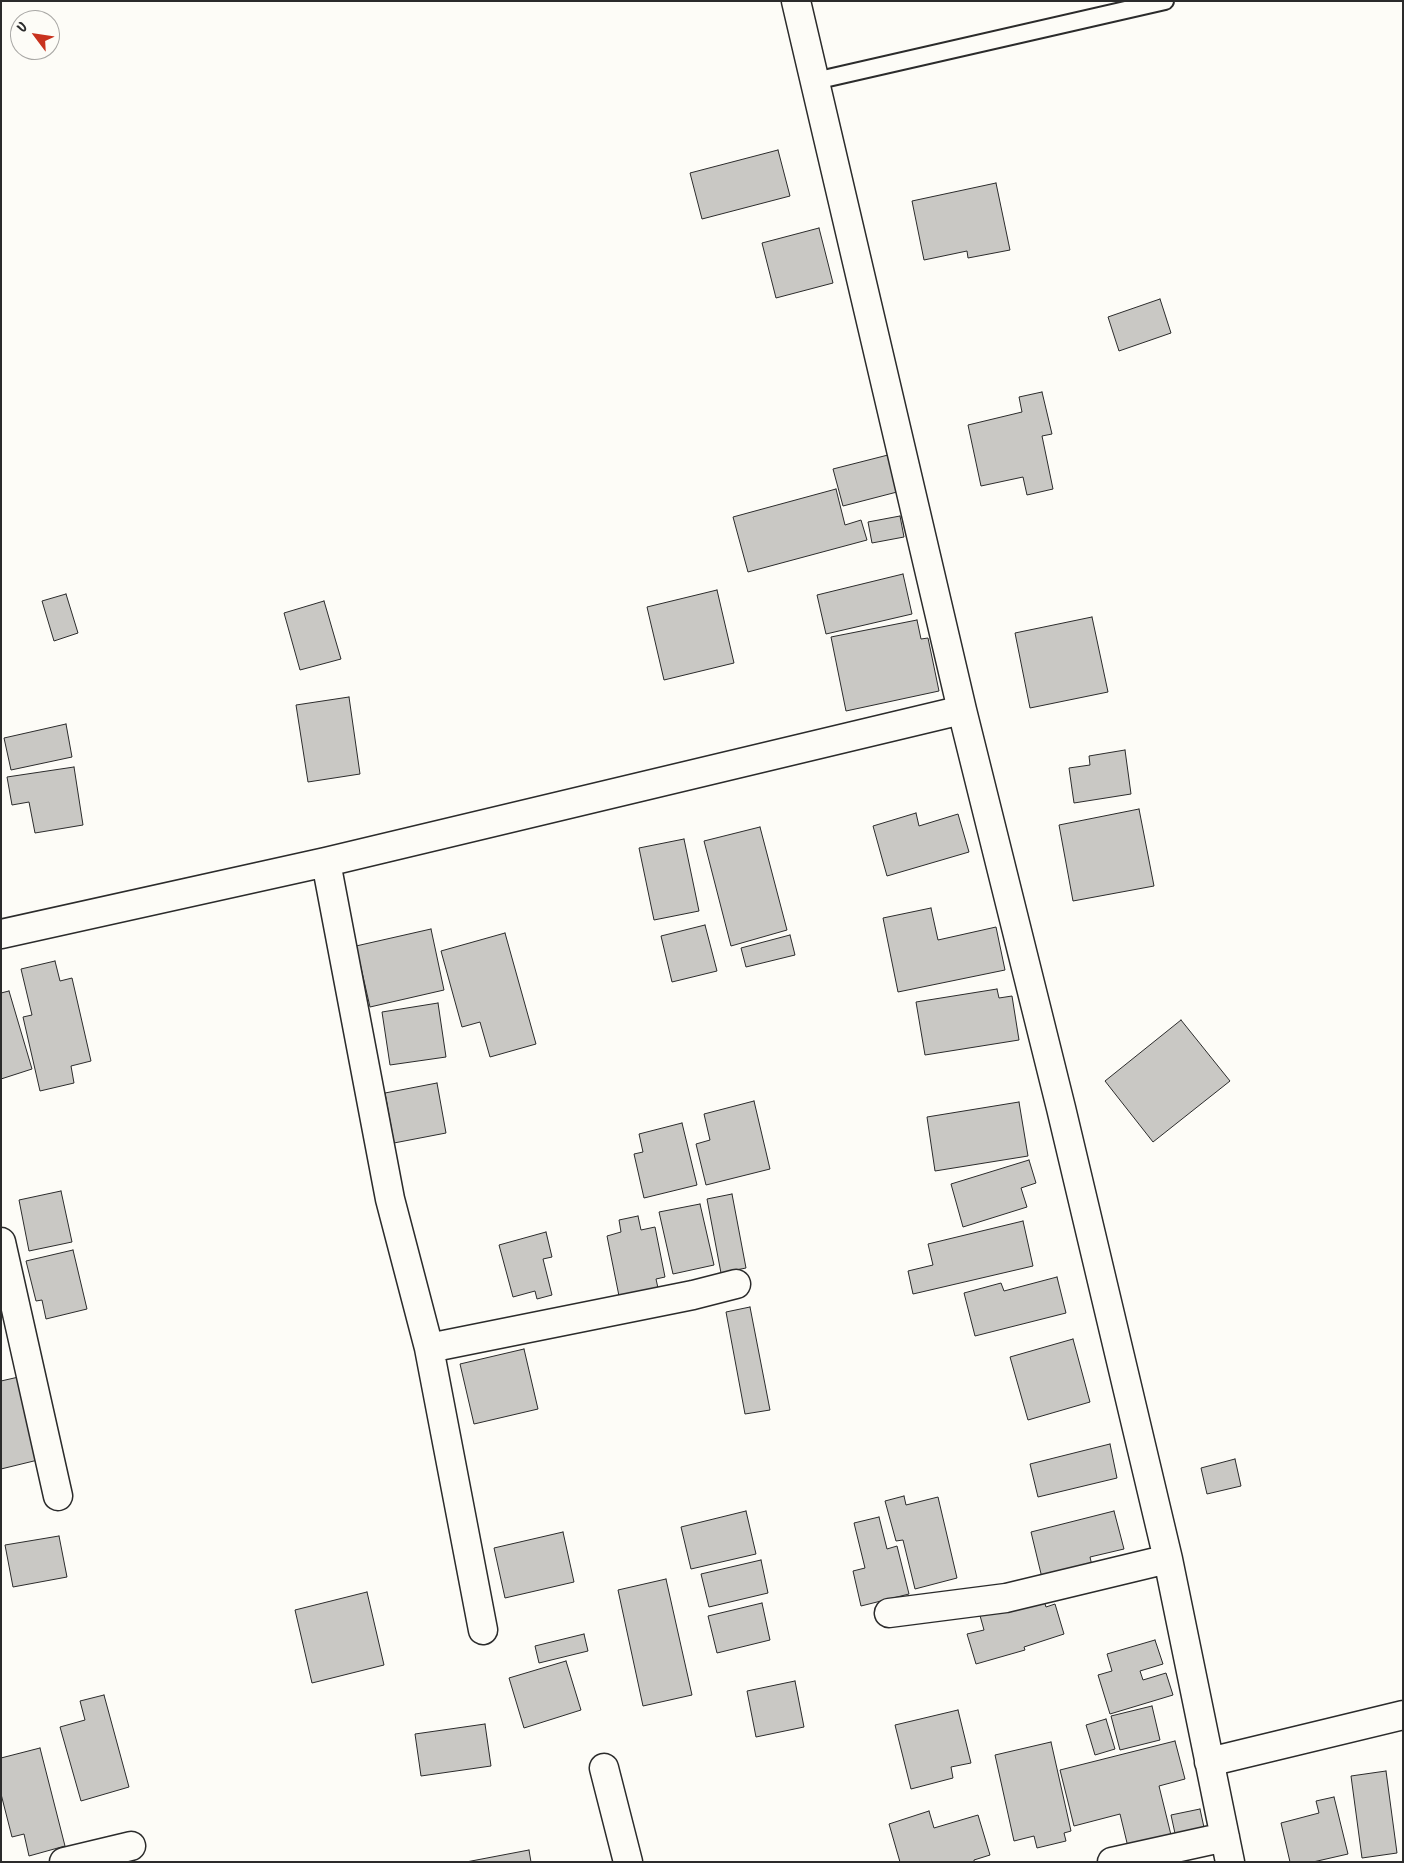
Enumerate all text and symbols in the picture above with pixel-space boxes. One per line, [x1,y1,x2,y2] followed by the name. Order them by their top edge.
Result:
[10,10,60,60] north arrow
[11,19,35,37] text: U

